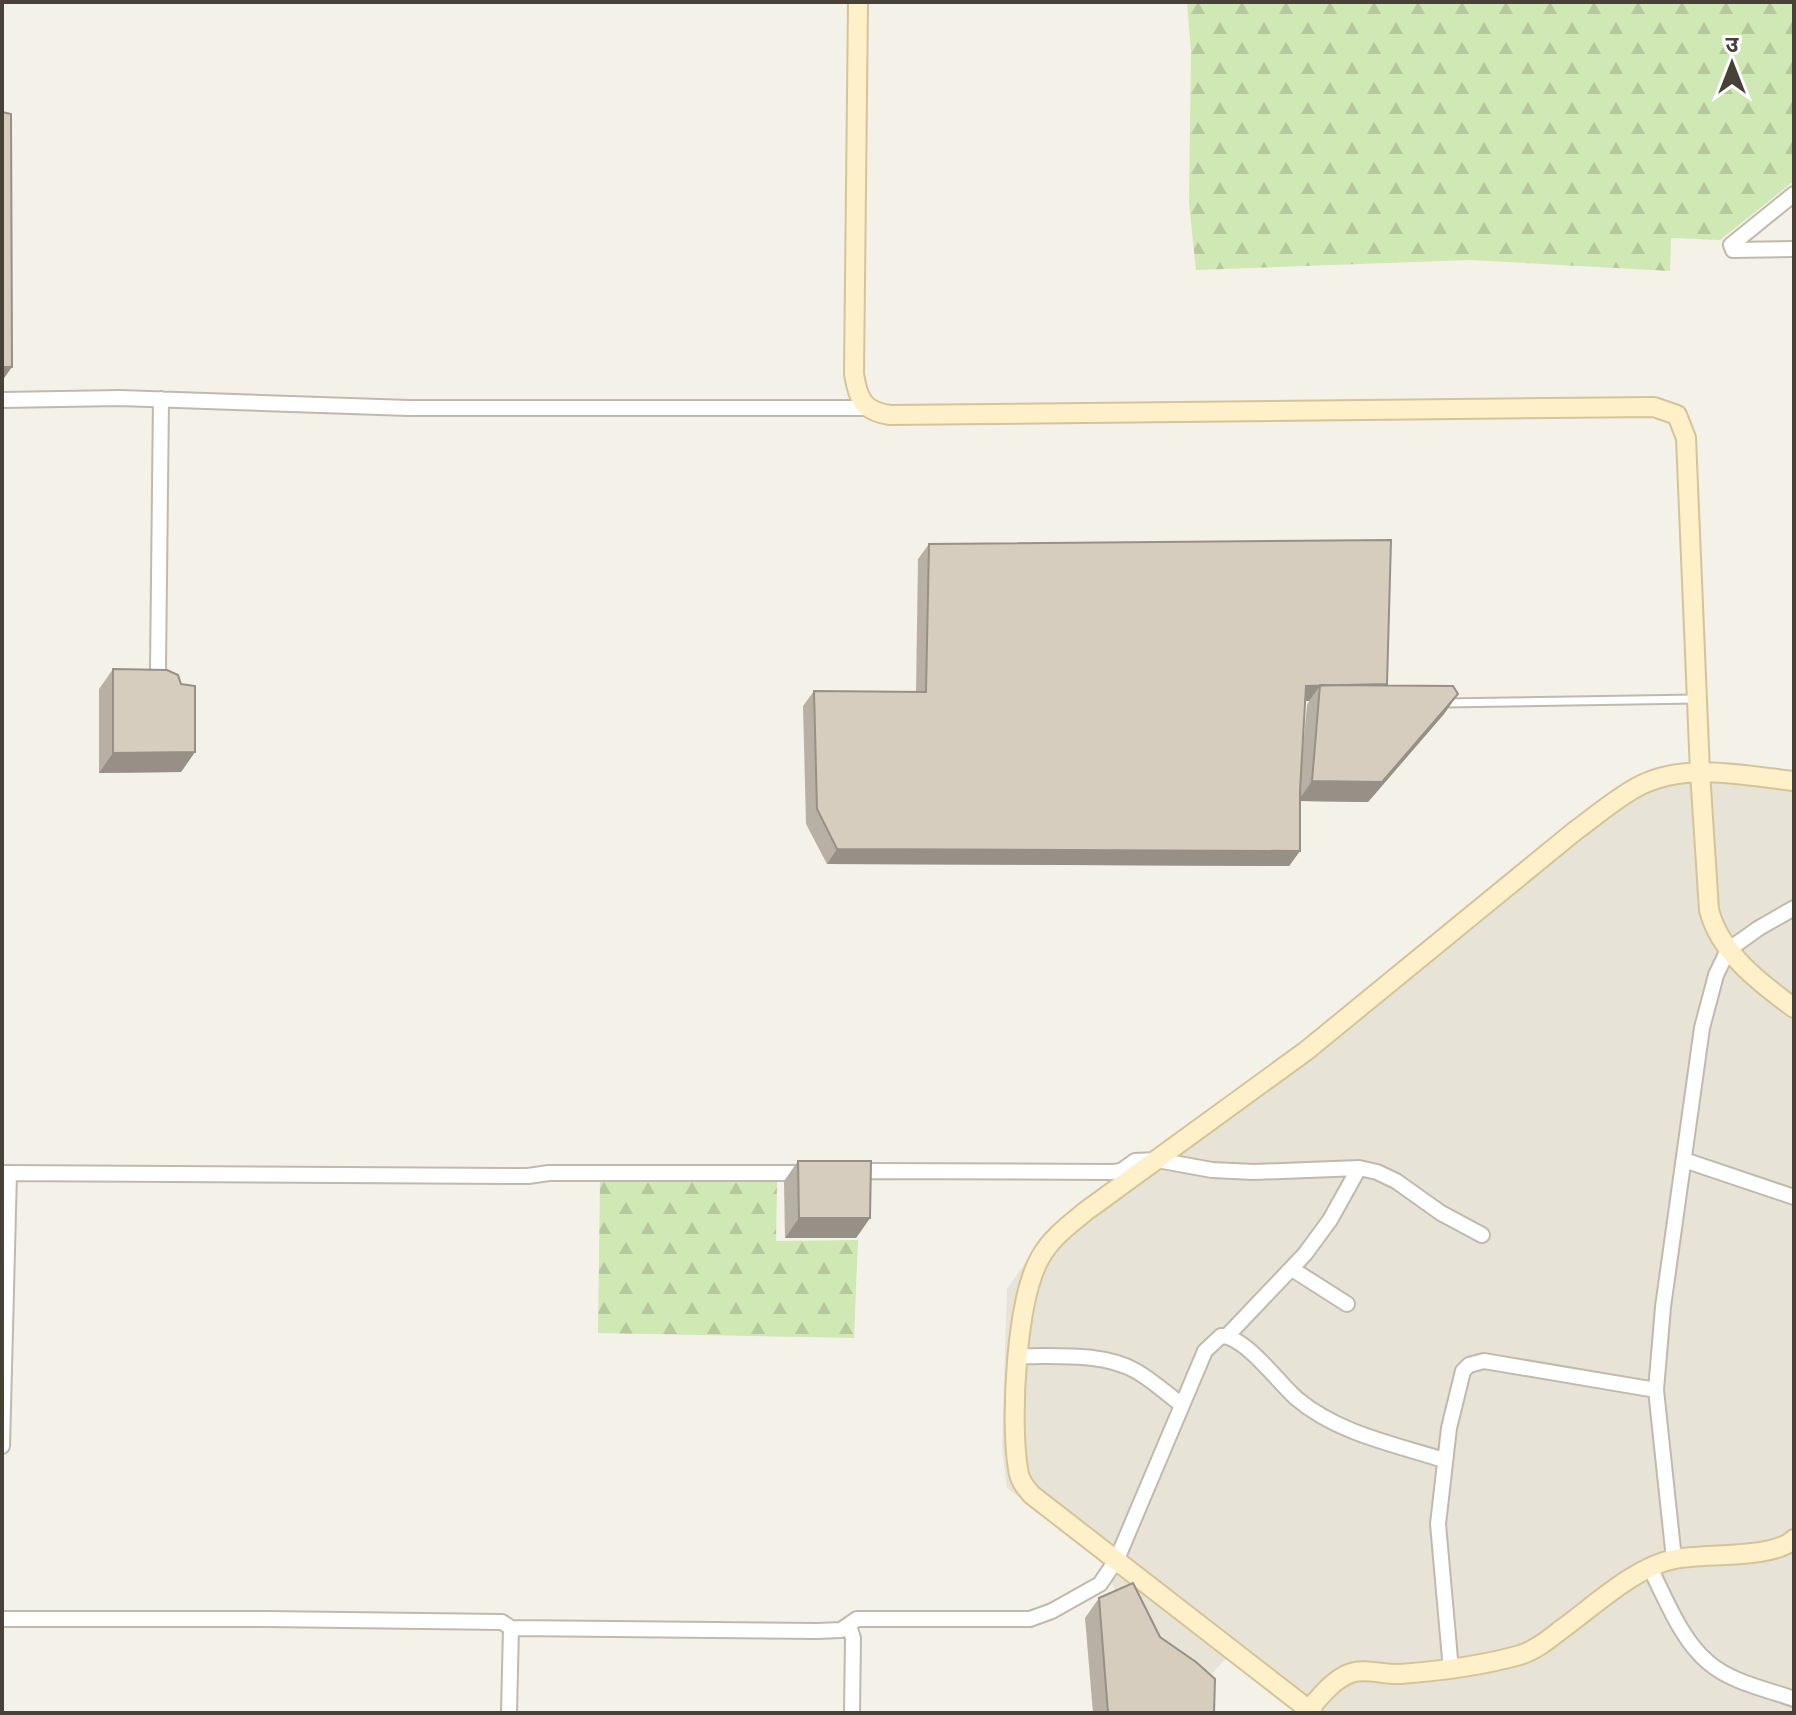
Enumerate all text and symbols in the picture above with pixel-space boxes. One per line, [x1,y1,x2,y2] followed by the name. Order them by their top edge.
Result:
[1692,24,1772,104] north arrow
[1726,33,1740,60] text: उ

